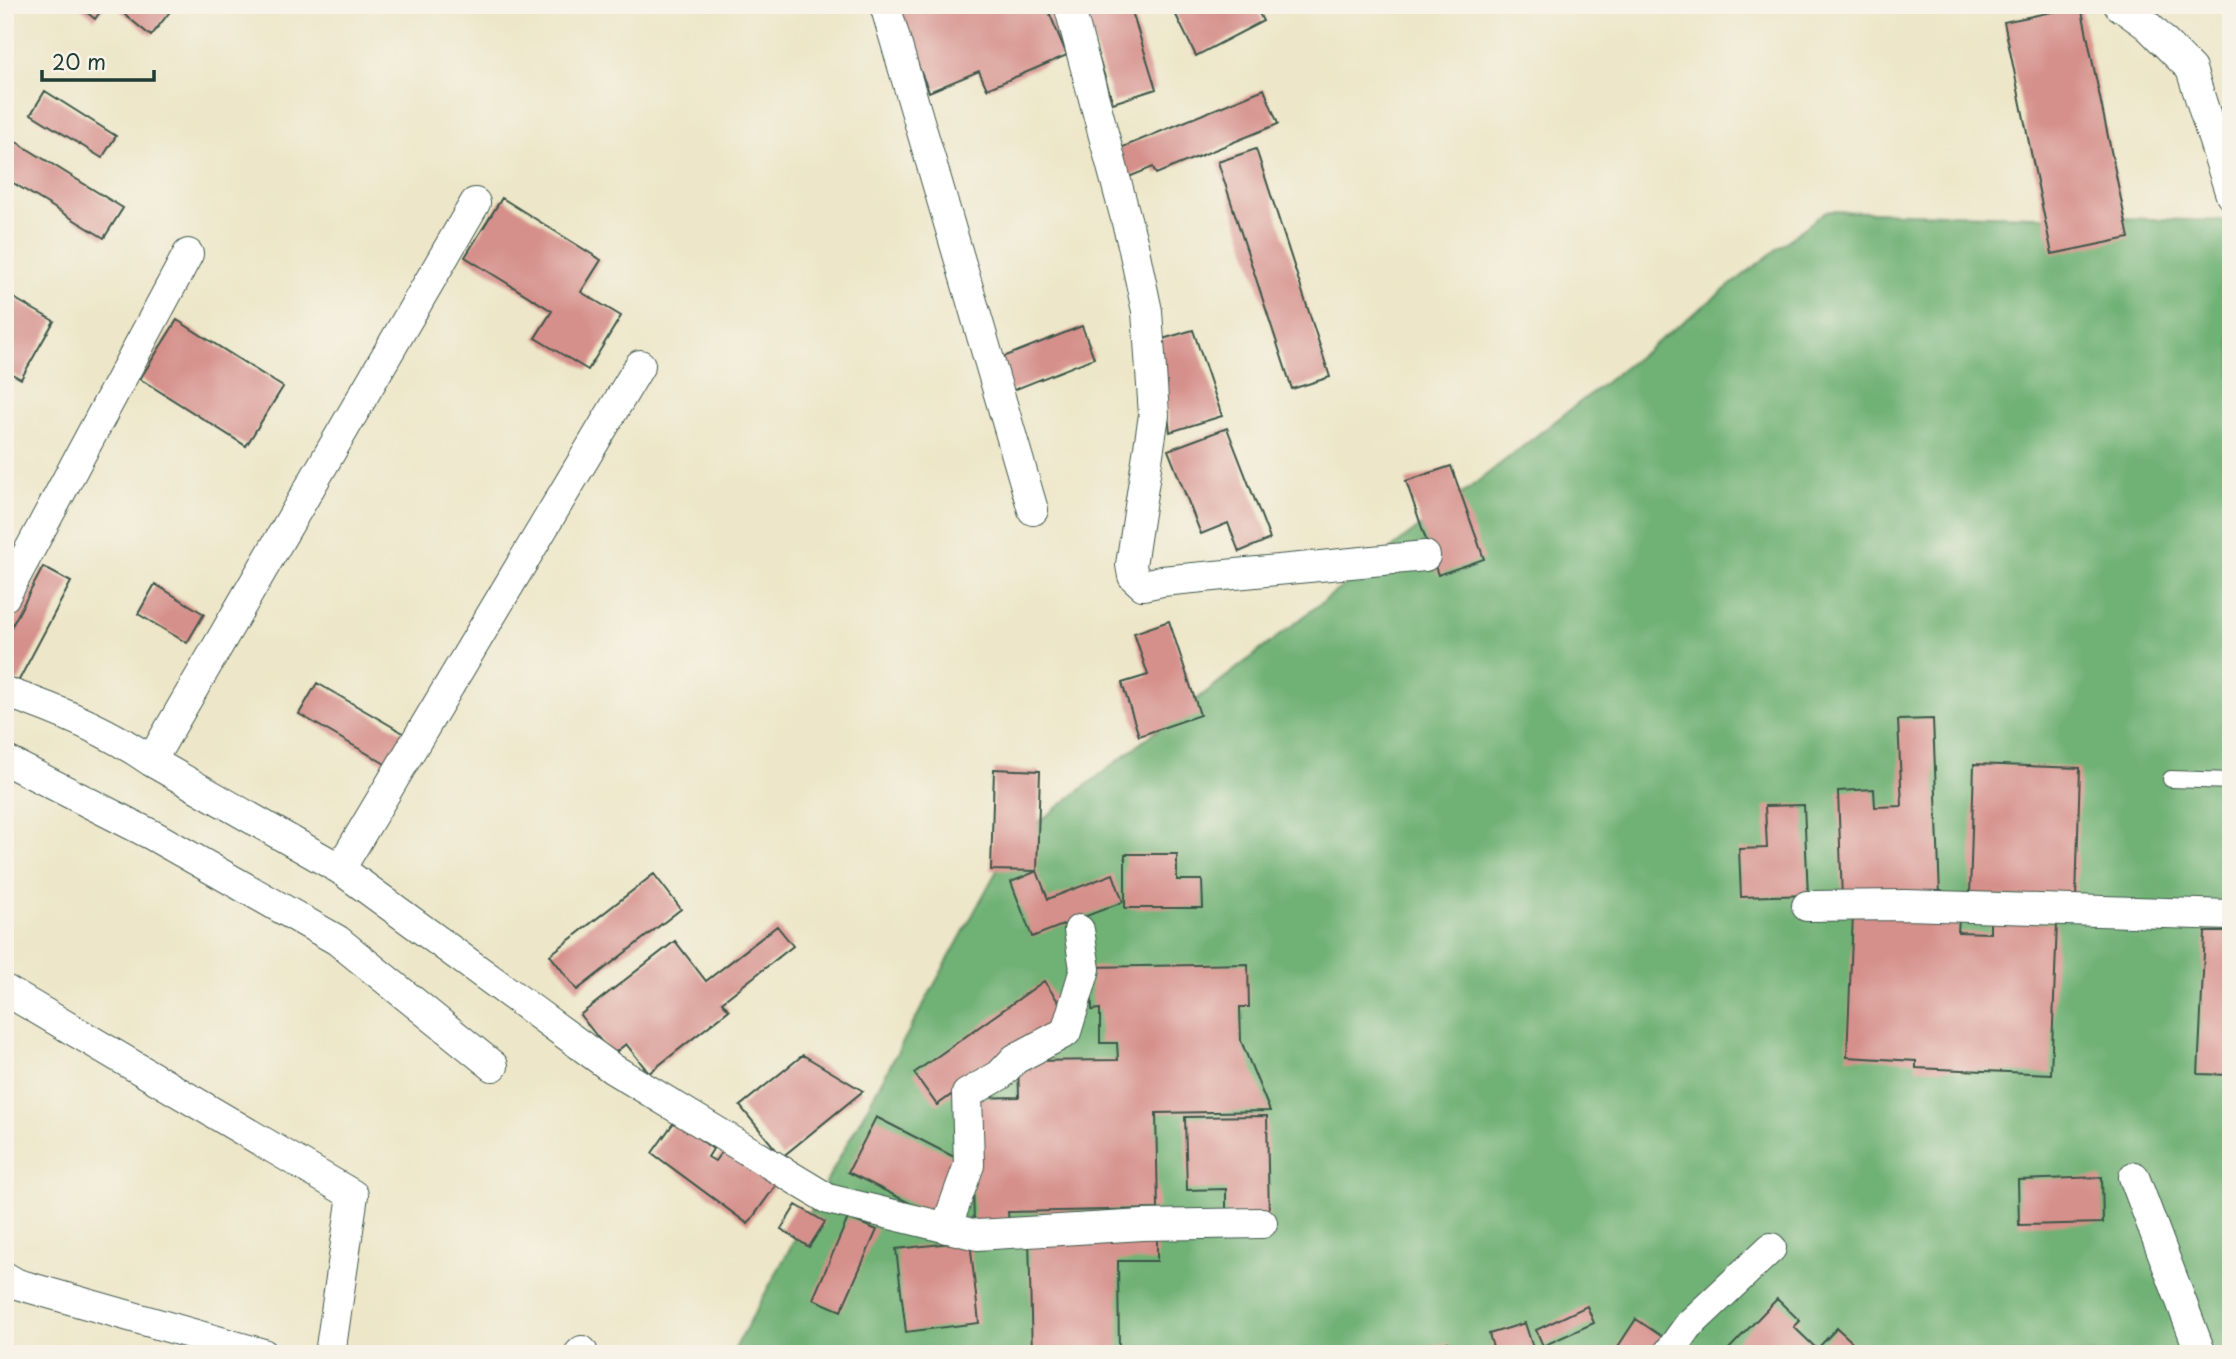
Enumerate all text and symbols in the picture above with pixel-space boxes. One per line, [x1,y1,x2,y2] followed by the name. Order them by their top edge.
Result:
[42,38,154,82] scale bar
[52,45,106,77] text: 20 m

